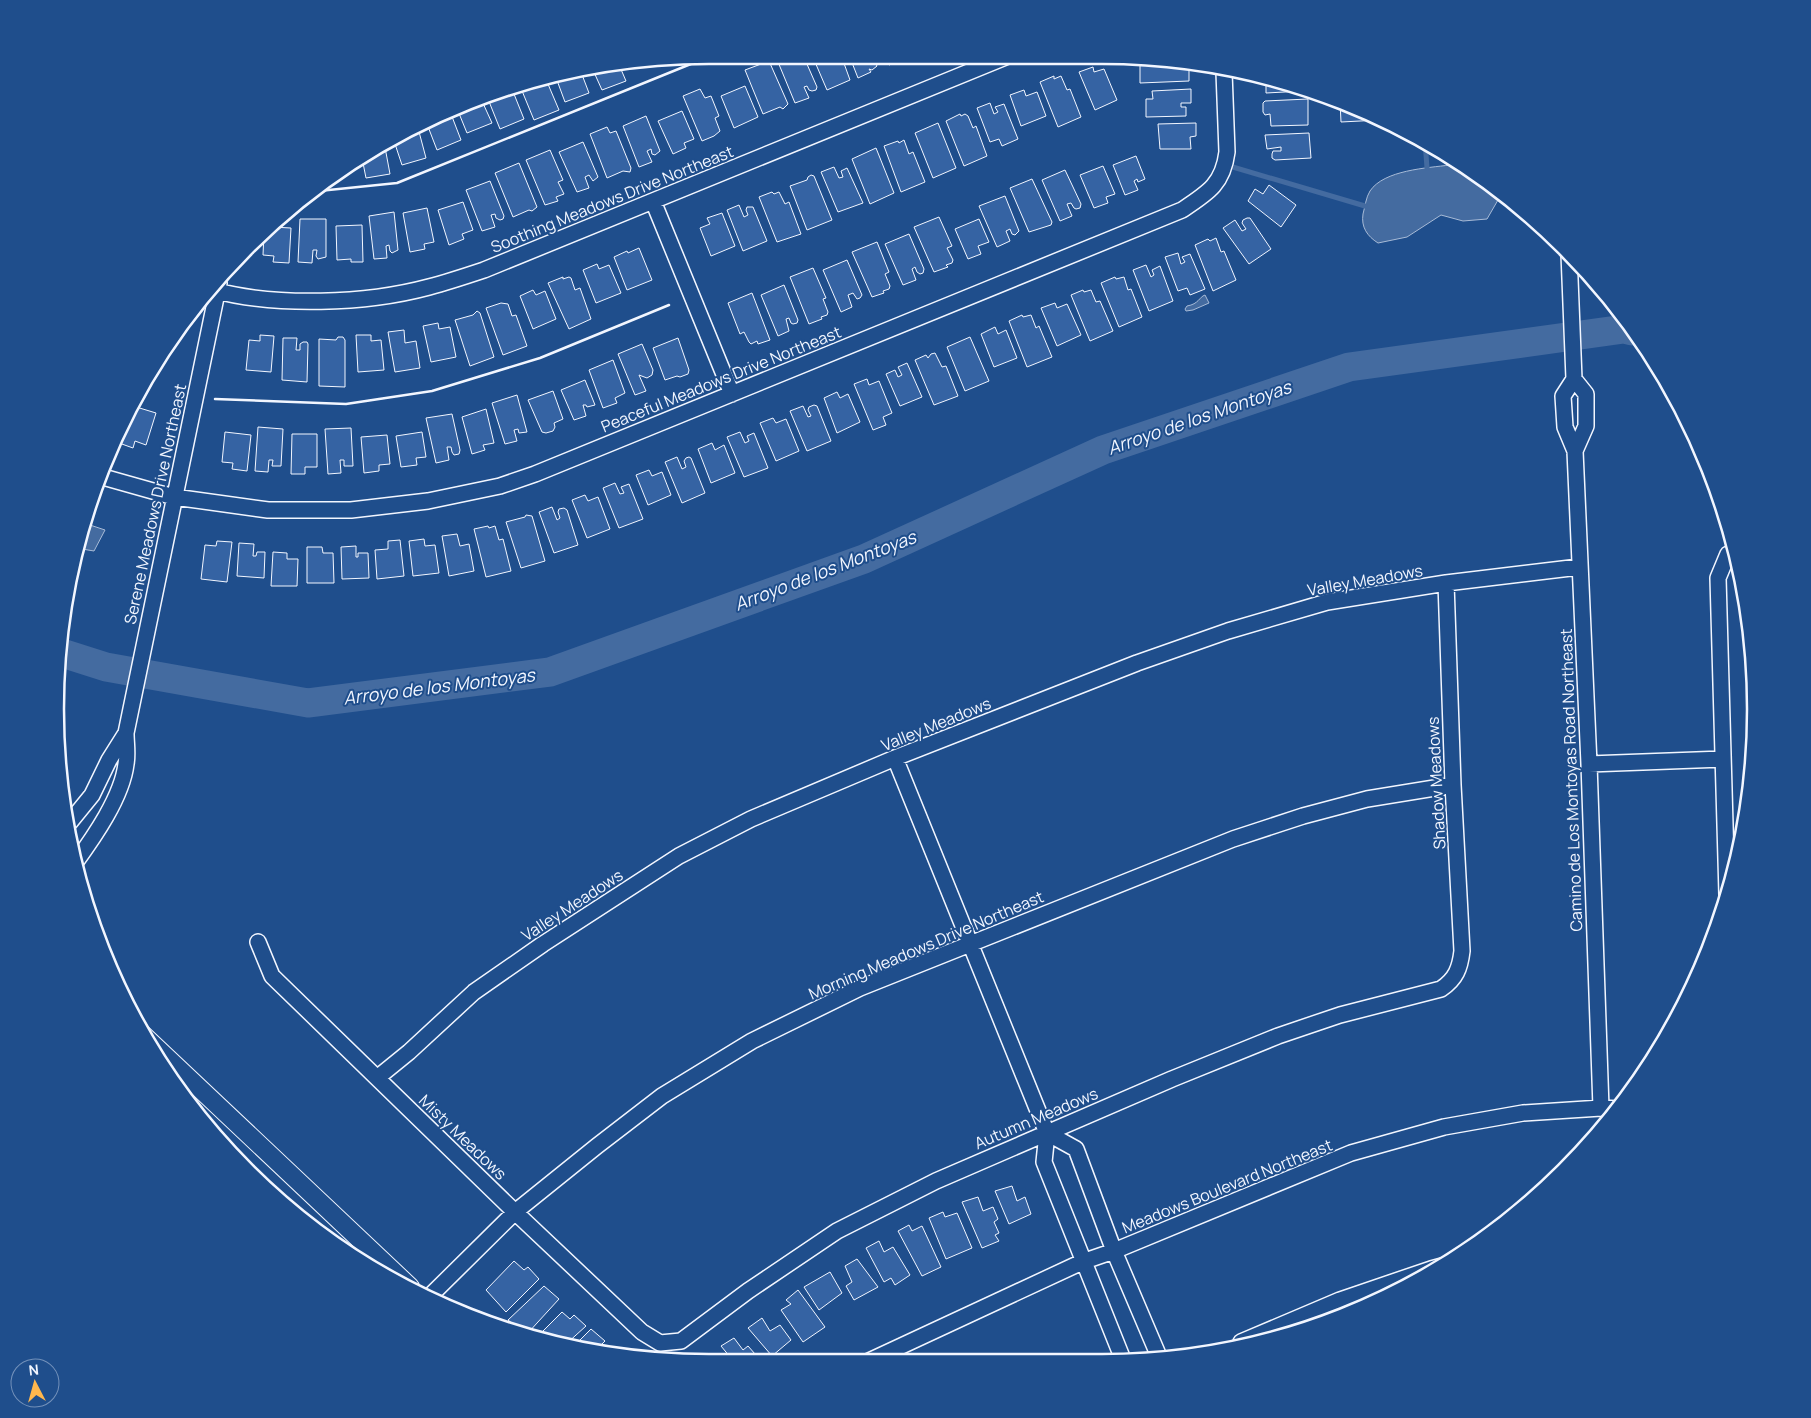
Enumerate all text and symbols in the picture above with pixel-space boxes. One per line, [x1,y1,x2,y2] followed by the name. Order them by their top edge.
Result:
[487,140,737,258] street label: Soothing Meadows Drive Northeast
[598,321,844,437] street label: Peaceful Meadows Drive Northeast
[1104,374,1295,460] water label: Arroyo de los Montoyas
[119,382,191,626] street label: Serene Meadows Drive Northeast
[731,524,921,616] water label: Arroyo de los Montoyas
[1306,559,1424,601] street label: Valley Meadows
[1555,628,1587,932] street label: Camino de Los Montoyas Road Northeast
[342,662,538,710] water label: Arroyo de los Montoyas
[878,692,994,756] street label: Valley Meadows
[1422,716,1450,850] street label: Shadow Meadows
[517,864,627,946] street label: Valley Meadows
[805,885,1047,1005] street label: Morning Meadows Drive Northeast
[971,1082,1101,1154] street label: Autumn Meadows
[414,1090,512,1184] street label: Misty Meadows
[1119,1134,1335,1238] street label: Meadows Boulevard Northeast
[10,1358,60,1408] north arrow
[28,1360,40,1380] text: N

